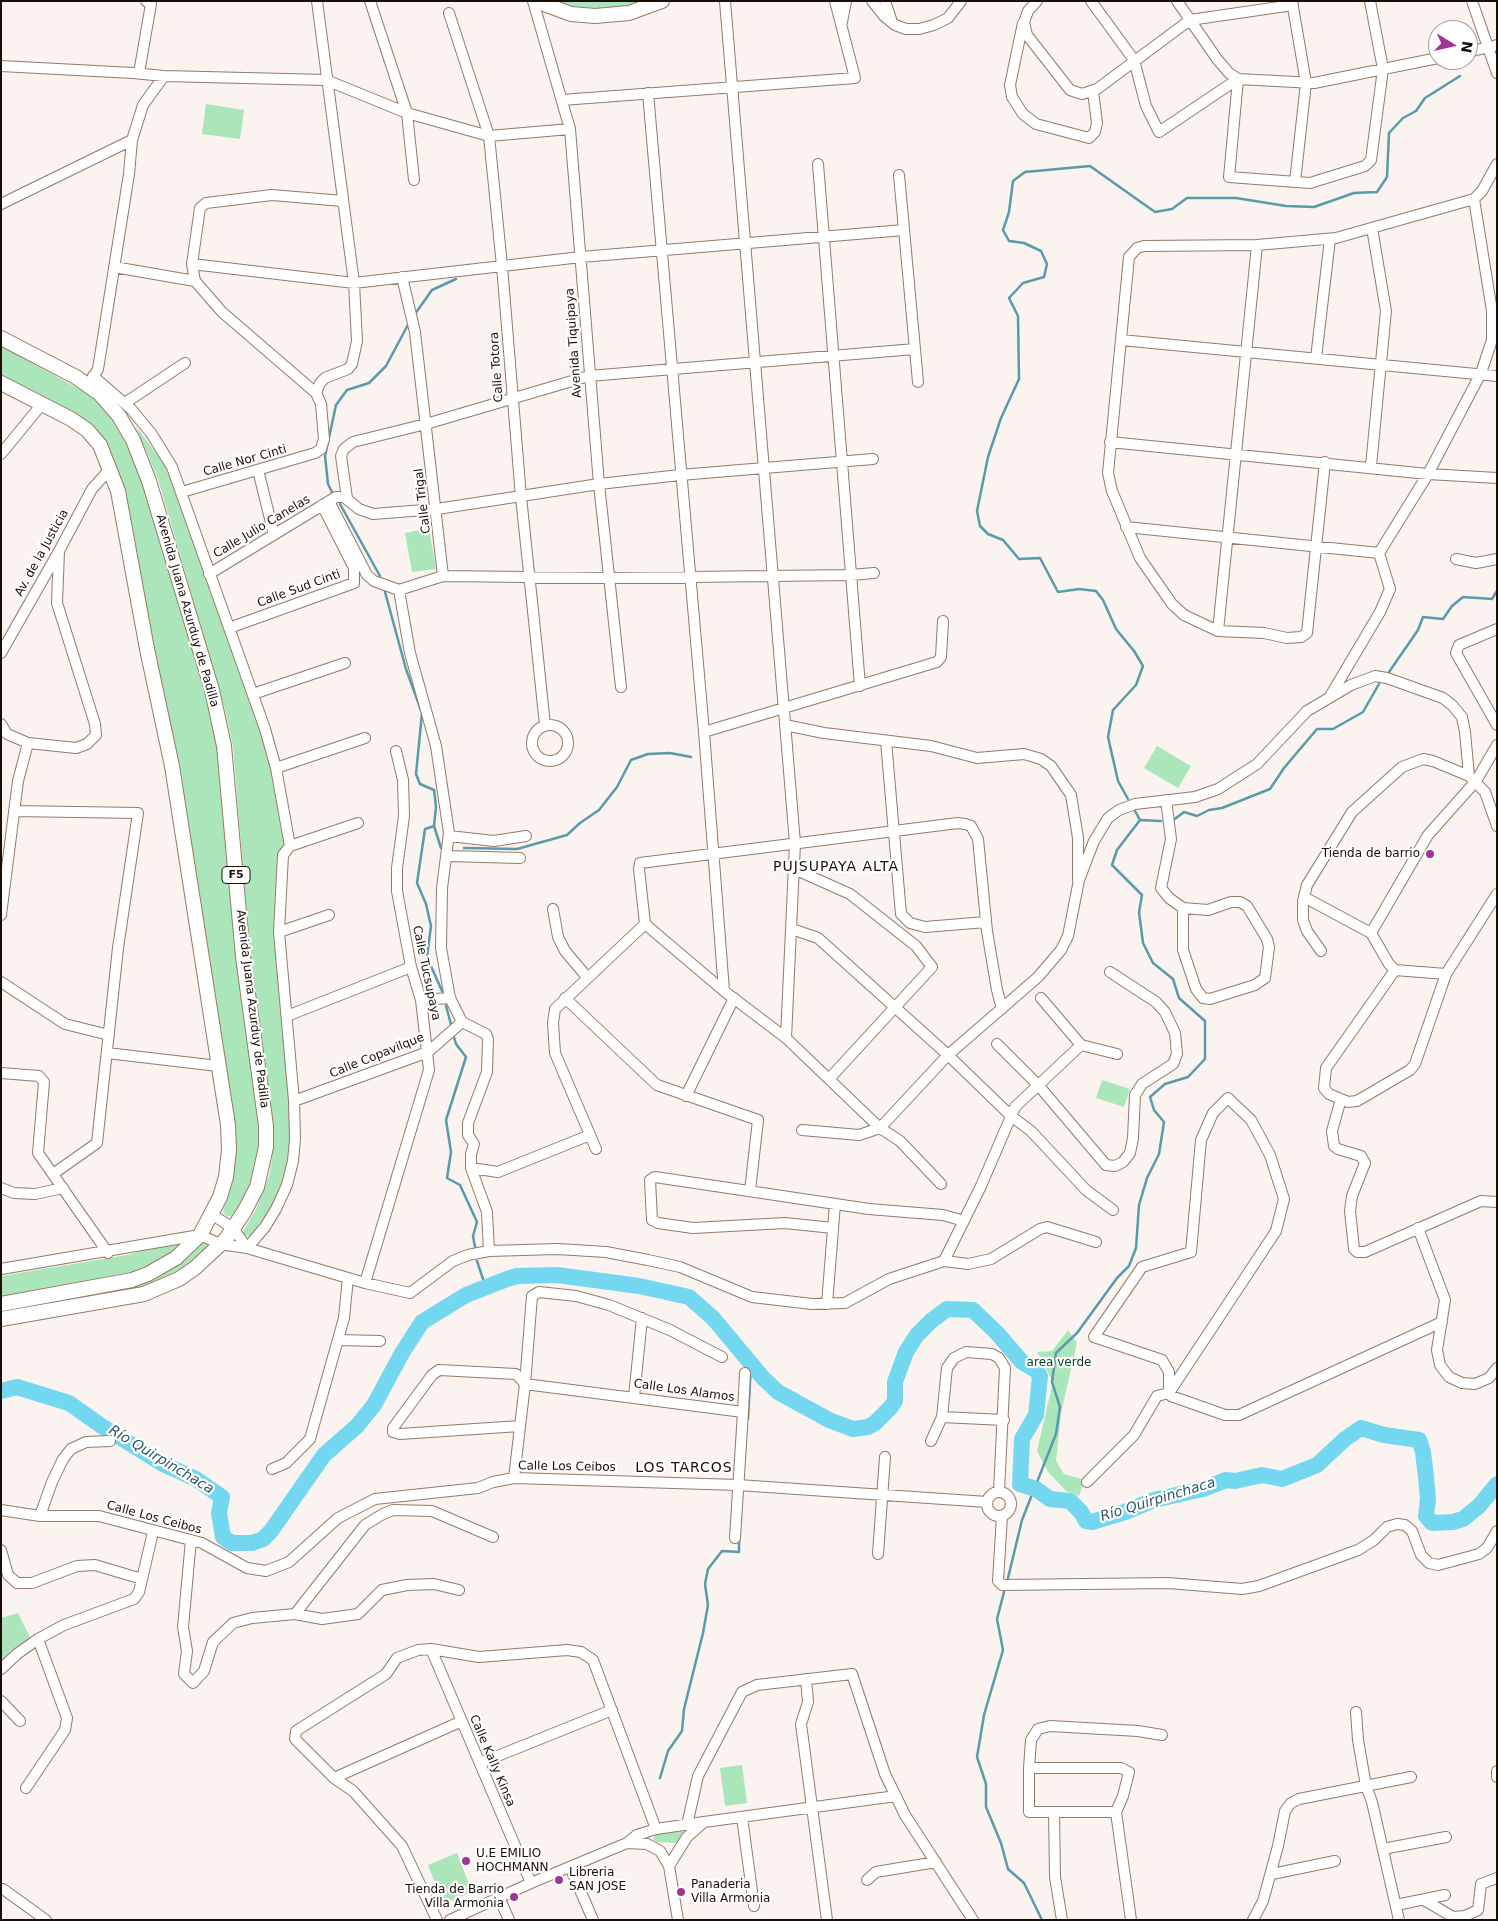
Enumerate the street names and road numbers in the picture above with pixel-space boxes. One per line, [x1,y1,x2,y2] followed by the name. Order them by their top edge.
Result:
[563,288,585,398] street label: Avenida Tiquipaya
[487,331,507,403] street label: Calle Totora
[202,442,288,480] street label: Calle Nor Cinti
[412,467,434,535] street label: Calle Trigal
[211,492,313,562] street label: Calle Julio Canelas
[12,507,72,599] street label: Av. de la Justicia
[153,513,221,709] street label: Avenida Juana Azurduy de Padilla
[255,567,343,611] street label: Calle Sud Cinti
[222,866,250,884] road number: F5
[233,909,271,1109] street label: Avenida Juana Azurduy de Padilla
[409,924,443,1022] street label: Calle Tucsupaya
[328,1030,426,1082] street label: Calle Copavilque
[633,1377,735,1405] street label: Calle Los Alamos
[518,1459,616,1475] street label: Calle Los Ceibos
[105,1498,203,1538] street label: Calle Los Ceibos
[466,1713,518,1809] street label: Calle Kally Kinsa

